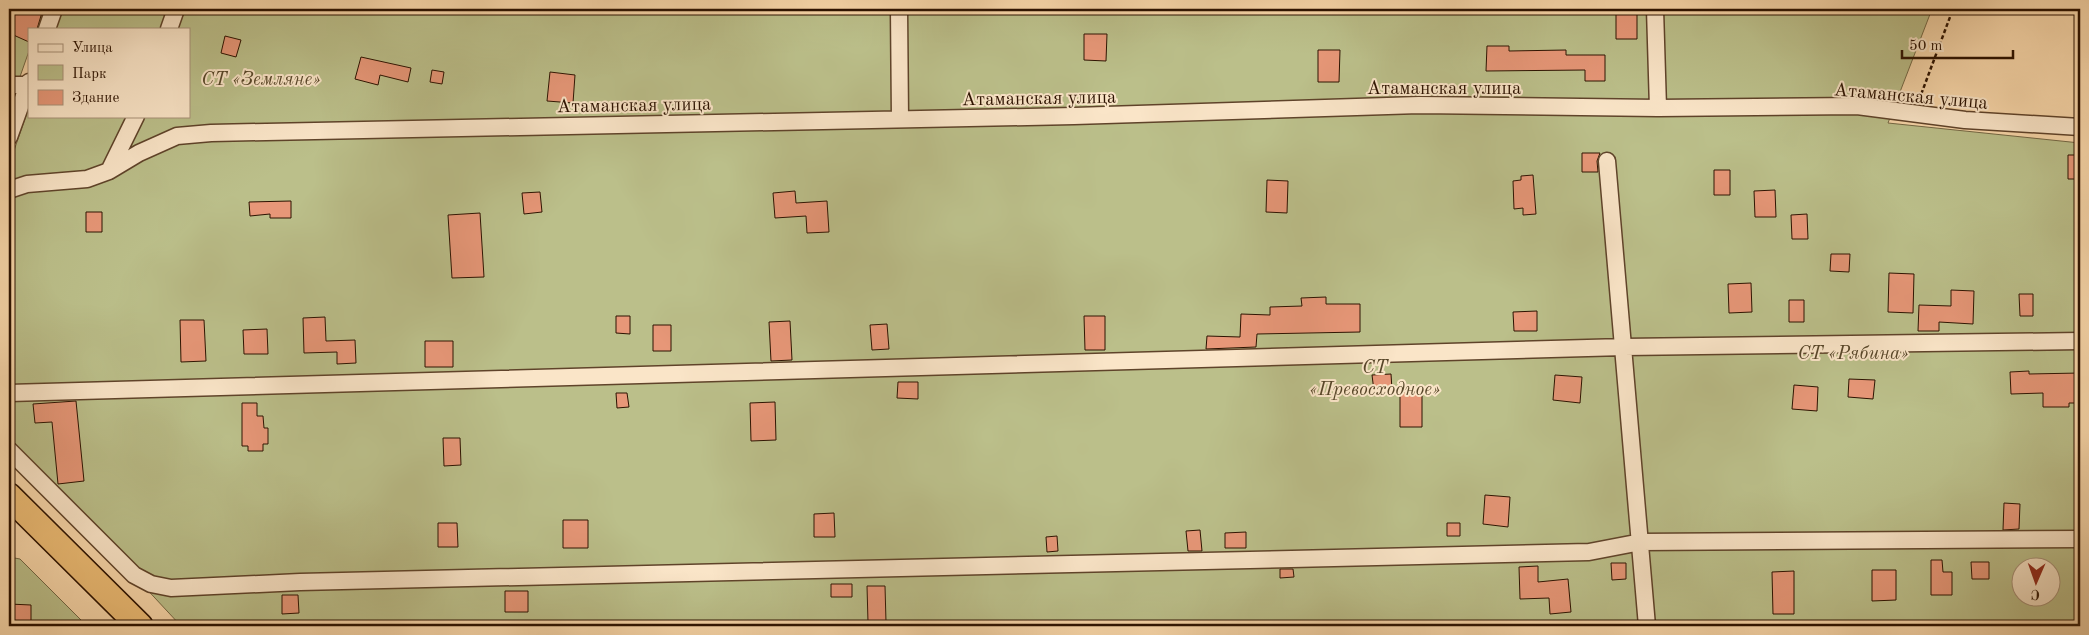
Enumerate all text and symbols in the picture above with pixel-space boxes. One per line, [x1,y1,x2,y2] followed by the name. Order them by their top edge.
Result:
[28,28,190,118] legend
[1902,28,2013,60] scale bar
[1909,39,1943,54] text: 50 m
[72,41,113,56] text: Улица
[72,67,107,82] text: Парк
[201,70,321,90] park label: СТ «Земляне»
[1367,80,1522,99] street label: Атаманская улица
[1833,81,1989,114] street label: Атаманская улица
[962,89,1117,110] street label: Атаманская улица
[72,91,119,106] text: Здание
[557,96,712,117] street label: Атаманская улица
[1797,344,1909,364] park label: СТ «Рябина»
[1310,359,1440,400] park label: СТ «Превосходное»
[2012,558,2062,608] north arrow
[2031,587,2040,601] text: С

